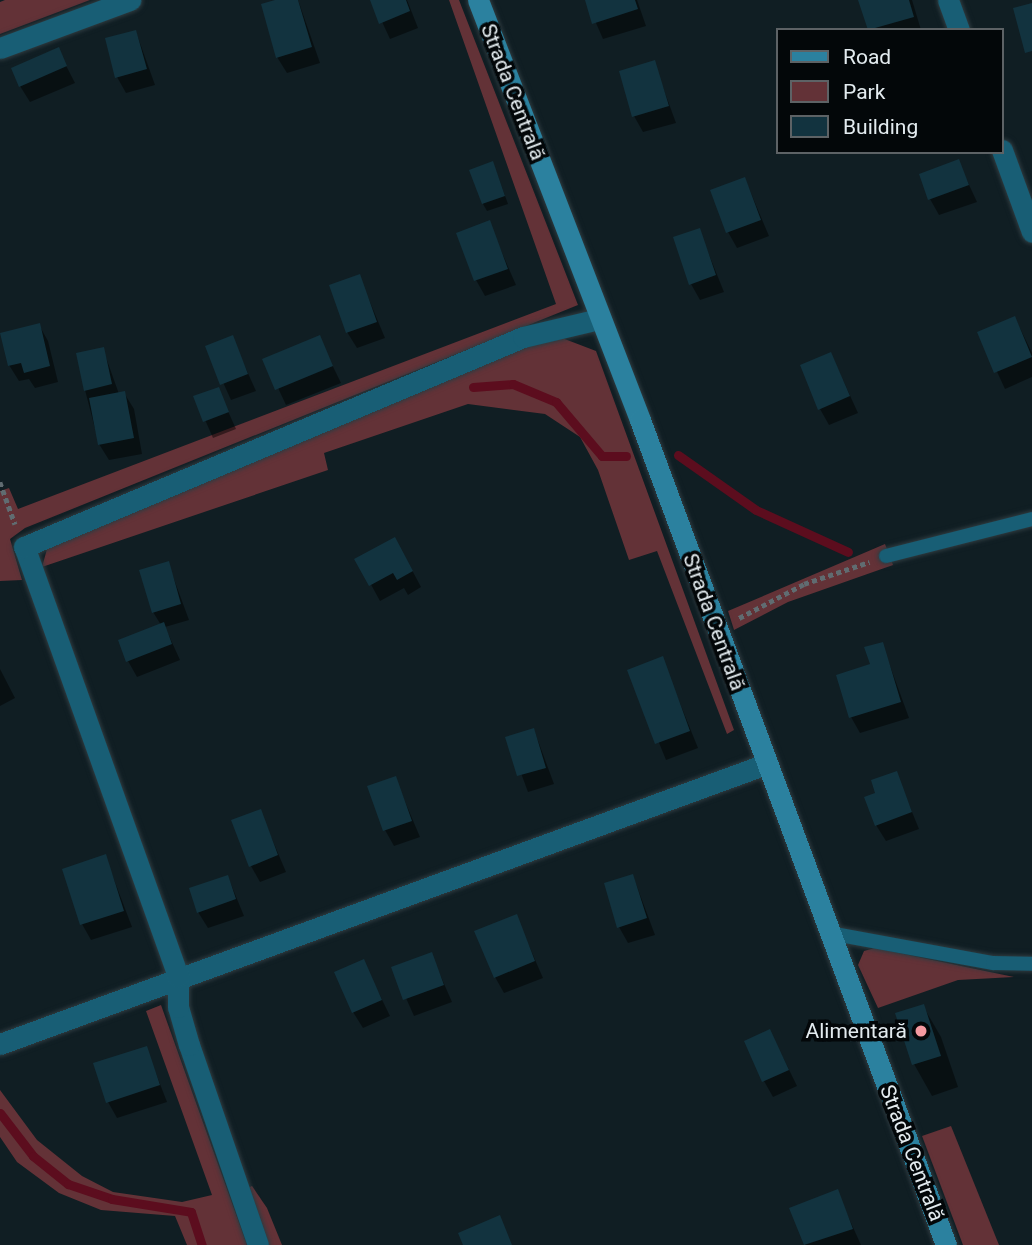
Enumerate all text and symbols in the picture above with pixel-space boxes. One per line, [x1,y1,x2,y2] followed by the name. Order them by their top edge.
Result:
[475,20,551,164] street label: Strada Centrală
[776,28,1004,154] legend
[843,45,891,69] text: Road
[843,80,885,104] text: Park
[843,115,918,139] text: Building
[678,550,750,694] street label: Strada Centrală
[806,1018,907,1044] place label: Alimentară
[913,1023,929,1039] marker: Alimentară
[874,1081,950,1225] street label: Strada Centrală

